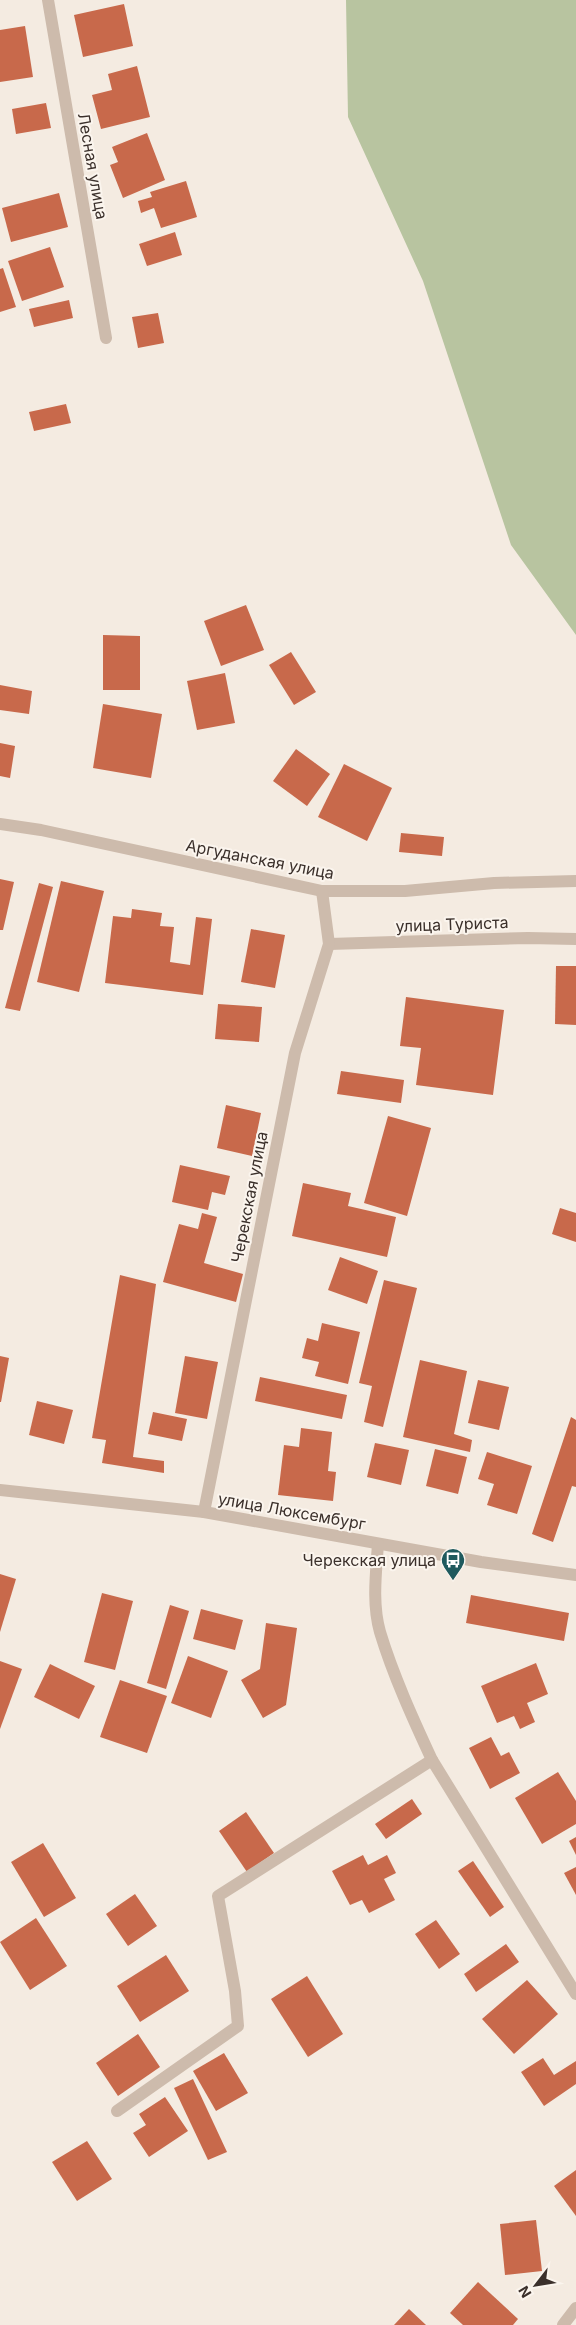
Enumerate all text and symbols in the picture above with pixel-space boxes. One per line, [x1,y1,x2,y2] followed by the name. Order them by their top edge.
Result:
[74,111,112,221] street label: Лесная улица
[184,835,336,883] street label: Аргуданская улица
[395,912,509,936] street label: улица Туриста
[226,1130,272,1264] street label: Черекская улица
[217,1488,368,1534] street label: улица Люксембург
[440,1547,466,1581] bus stop icon: Черекская улица
[302,1550,436,1570] place label: Черекская улица
[511,2260,561,2310] north arrow
[514,2283,534,2301] text: N

